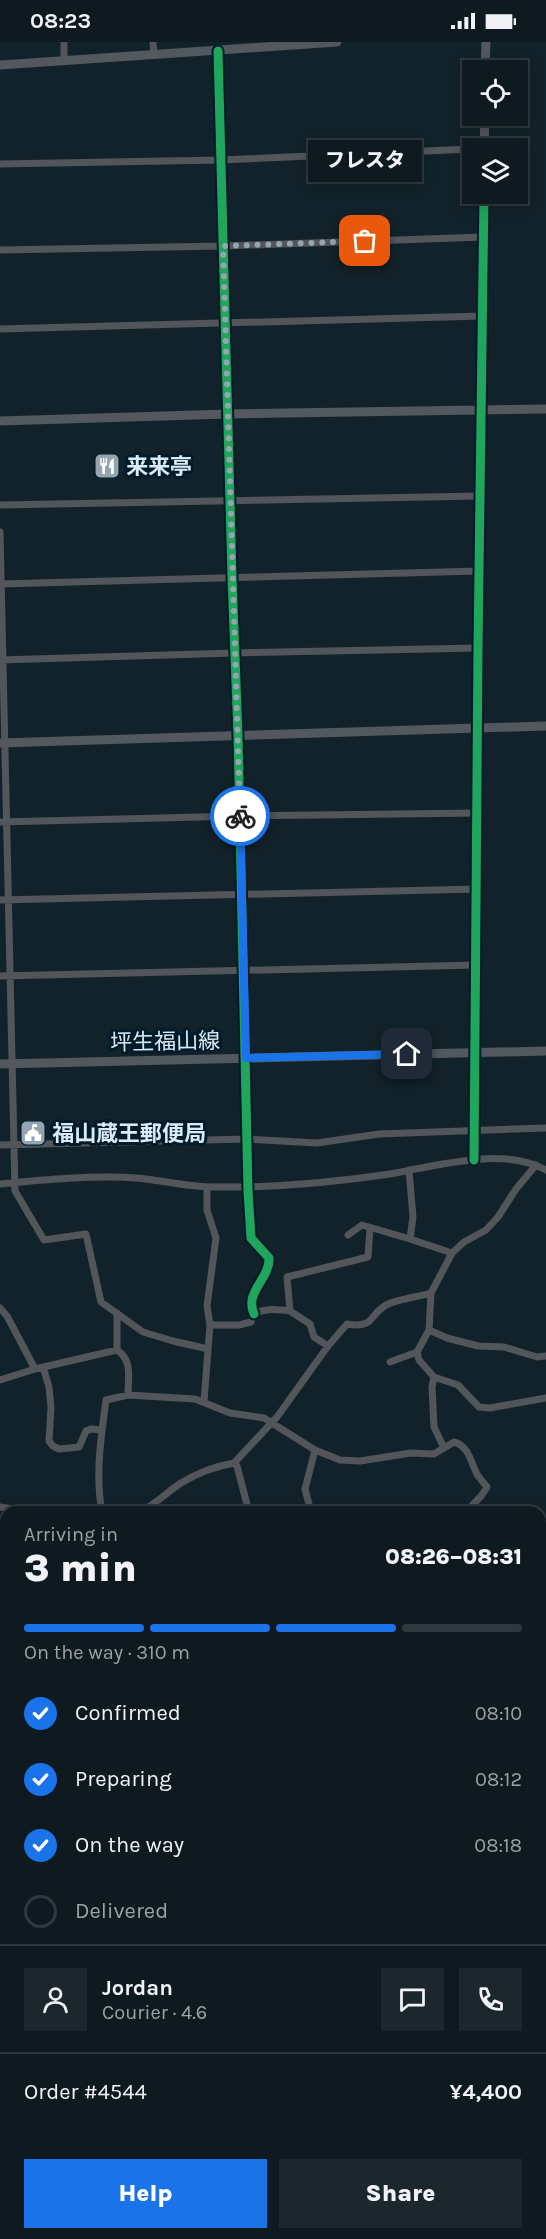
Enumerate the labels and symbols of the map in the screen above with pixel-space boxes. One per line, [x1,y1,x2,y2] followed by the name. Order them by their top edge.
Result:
[308,139,422,181] callout: フレスタ
[339,215,390,266] pin
[92,451,122,481] restaurant icon: 来来亭
[126,454,192,480] place label: 来来亭
[210,786,270,846] courier
[110,1028,220,1056] street label: 坪生福山線
[381,1028,432,1079] pin
[18,1118,48,1148] public building icon: 福山蔵王郵便局
[52,1121,206,1147] place label: 福山蔵王郵便局

